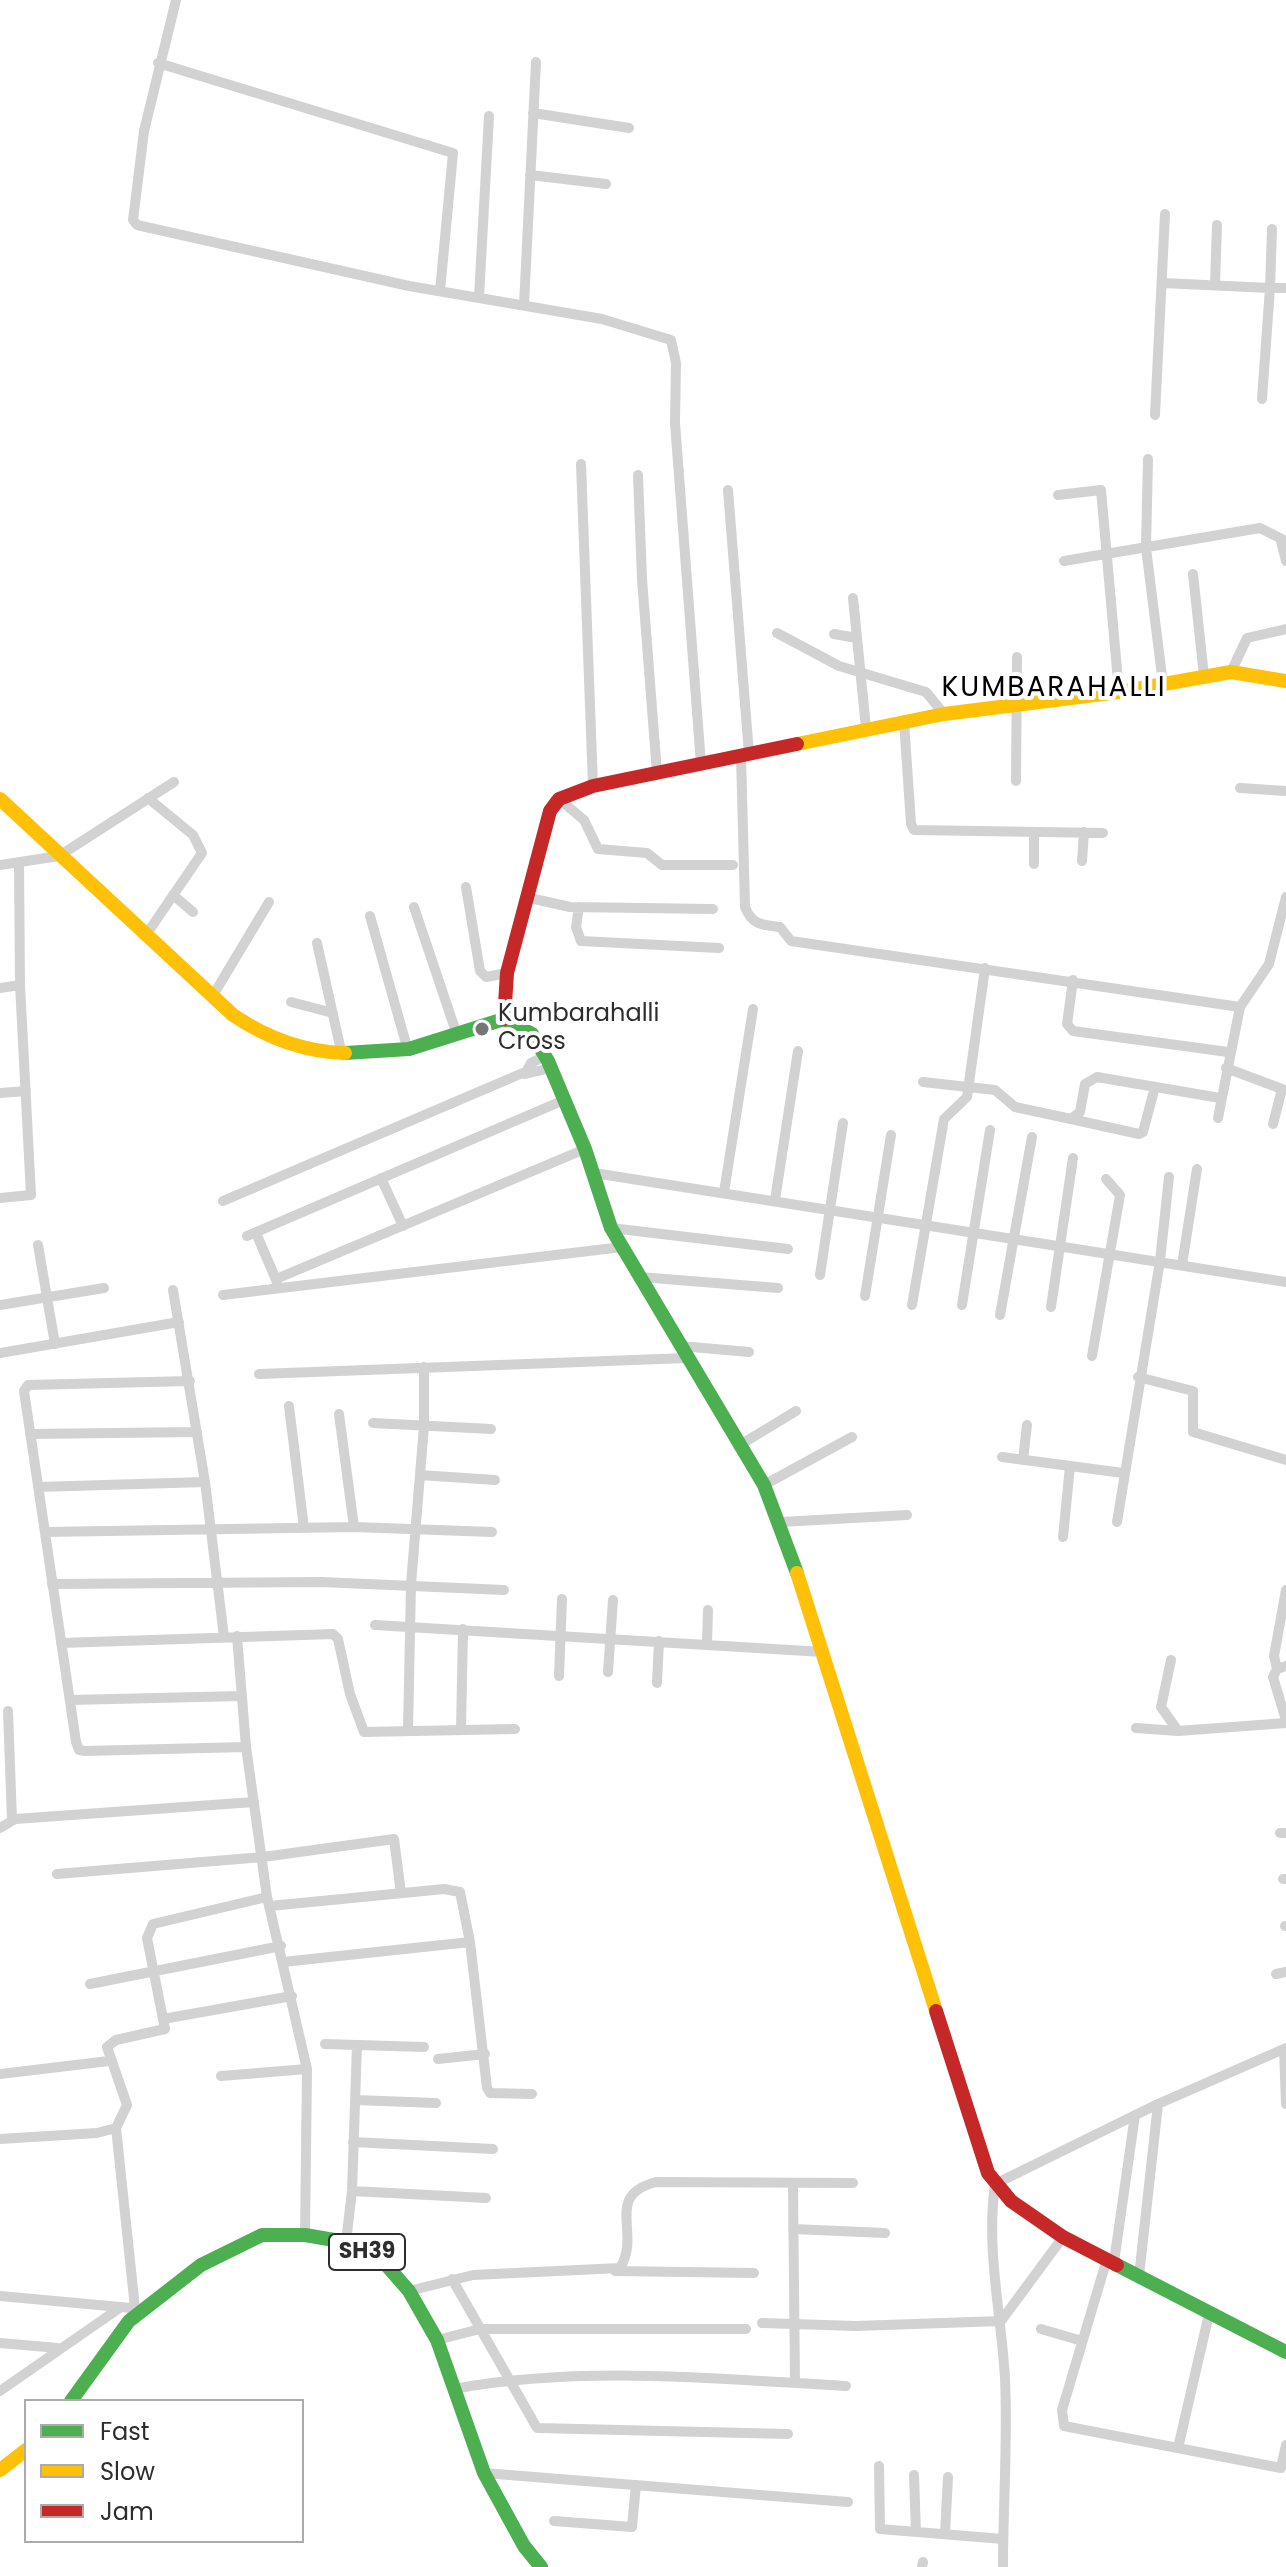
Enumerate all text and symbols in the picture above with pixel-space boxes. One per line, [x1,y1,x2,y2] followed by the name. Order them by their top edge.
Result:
[941,672,1167,706] district label: KUMBARAHALLI
[498,1001,659,1057] place label: Kumbarahalli Cross
[473,1020,491,1038] marker: Kumbarahalli Cross
[329,2234,405,2270] road number: SH39
[24,2399,304,2543] legend
[100,2415,150,2448] text: Fast
[100,2455,155,2488] text: Slow
[100,2495,154,2528] text: Jam

